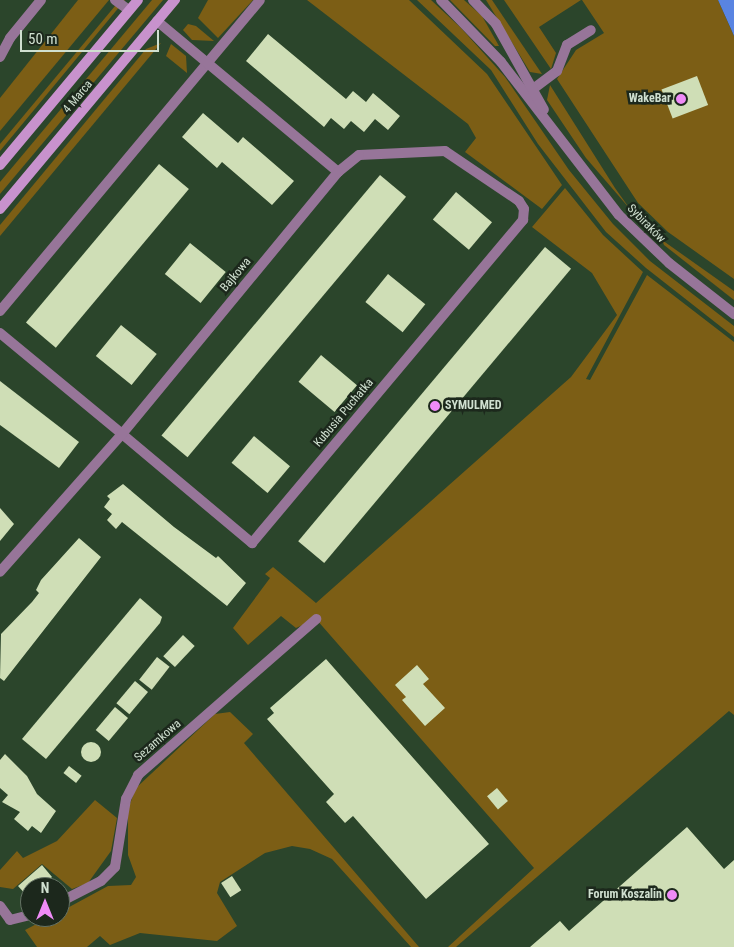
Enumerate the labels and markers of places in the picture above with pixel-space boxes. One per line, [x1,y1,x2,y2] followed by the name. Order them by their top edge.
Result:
[629,92,671,106] place label: WakeBar
[675,93,687,105] marker: WakeBar
[445,399,501,413] place label: SYMULMED
[429,400,441,412] marker: SYMULMED
[588,888,662,902] place label: Forum Koszalin
[666,889,678,901] marker: Forum Koszalin

